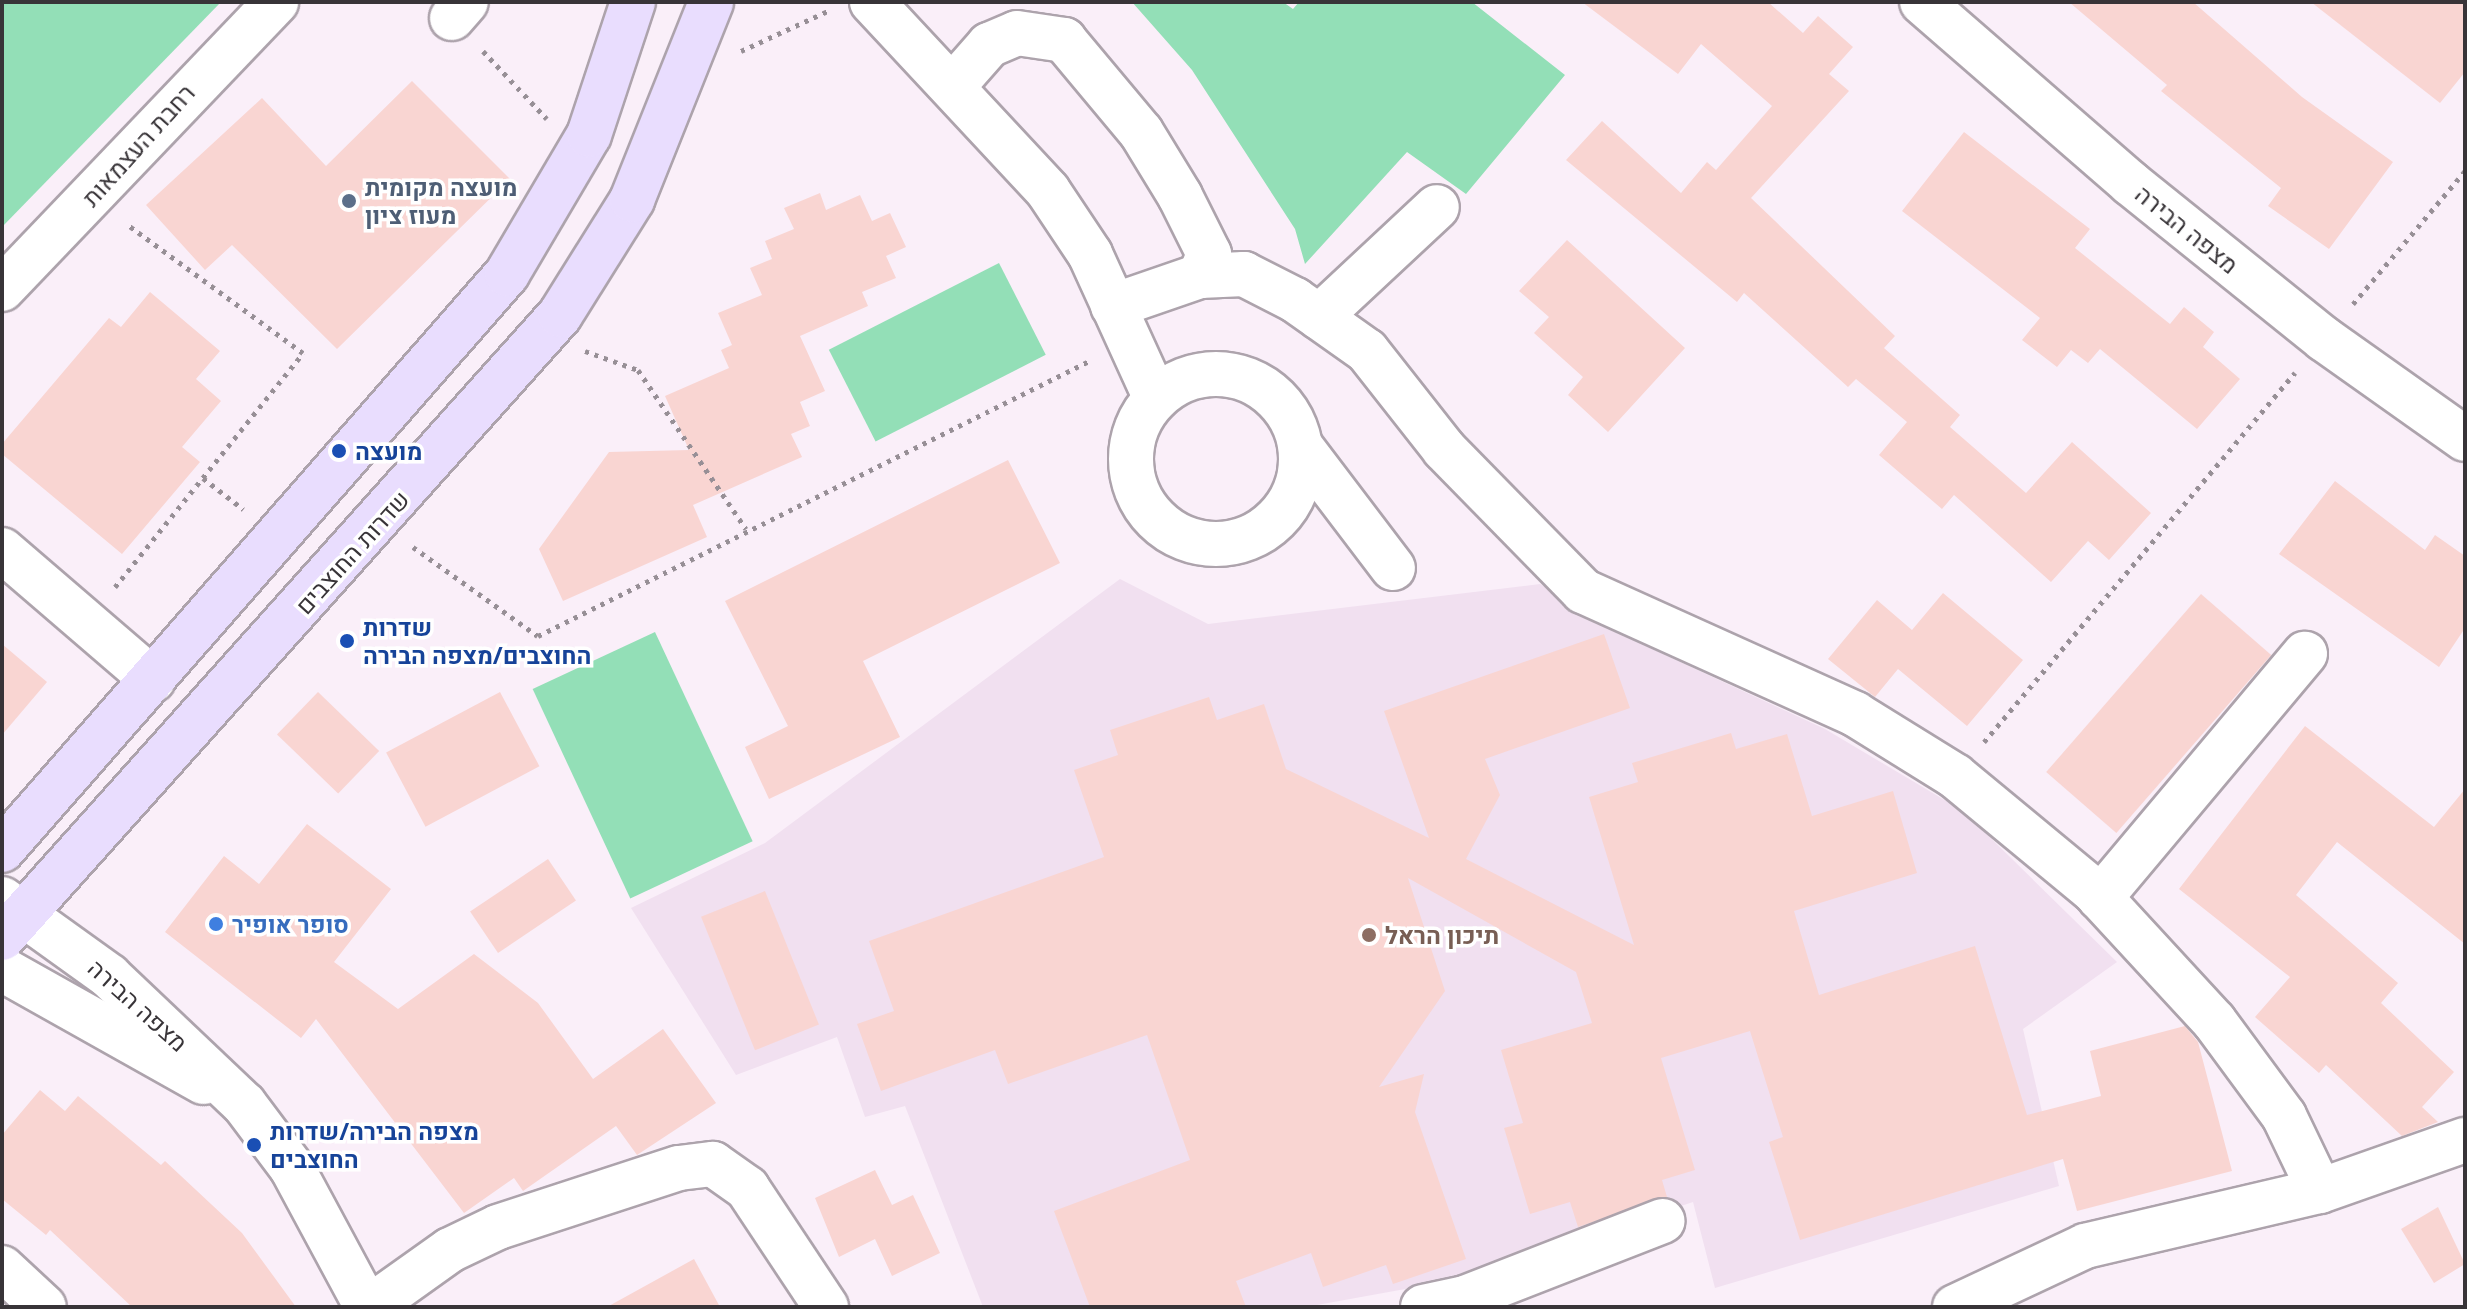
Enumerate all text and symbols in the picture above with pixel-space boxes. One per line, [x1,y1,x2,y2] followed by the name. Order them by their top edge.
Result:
[76,78,200,212] street label: רחבת העצמאות
[365,173,517,229] place label: מועצה מקומית מעוז ציון
[2130,179,2244,279] street label: מצפה הבירה
[340,192,358,210] marker: מועצה מקומית מעוז ציון
[355,437,422,465] place label: מועצה
[330,442,348,460] marker: מועצה
[289,485,415,619] street label: שדרות החוצבים
[363,613,591,669] place label: שדרות החוצבים/מצפה הבירה
[338,632,356,650] marker: שדרות החוצבים/מצפה הבירה
[232,910,349,938] place label: סופר אופיר
[207,915,225,933] marker: סופר אופיר
[1385,921,1499,949] place label: תיכון הראל
[1360,926,1378,944] marker: תיכון הראל
[82,953,194,1057] street label: מצפה הבירה
[270,1117,479,1173] place label: מצפה הבירה/שדרות החוצבים
[245,1136,263,1154] marker: מצפה הבירה/שדרות החוצבים

